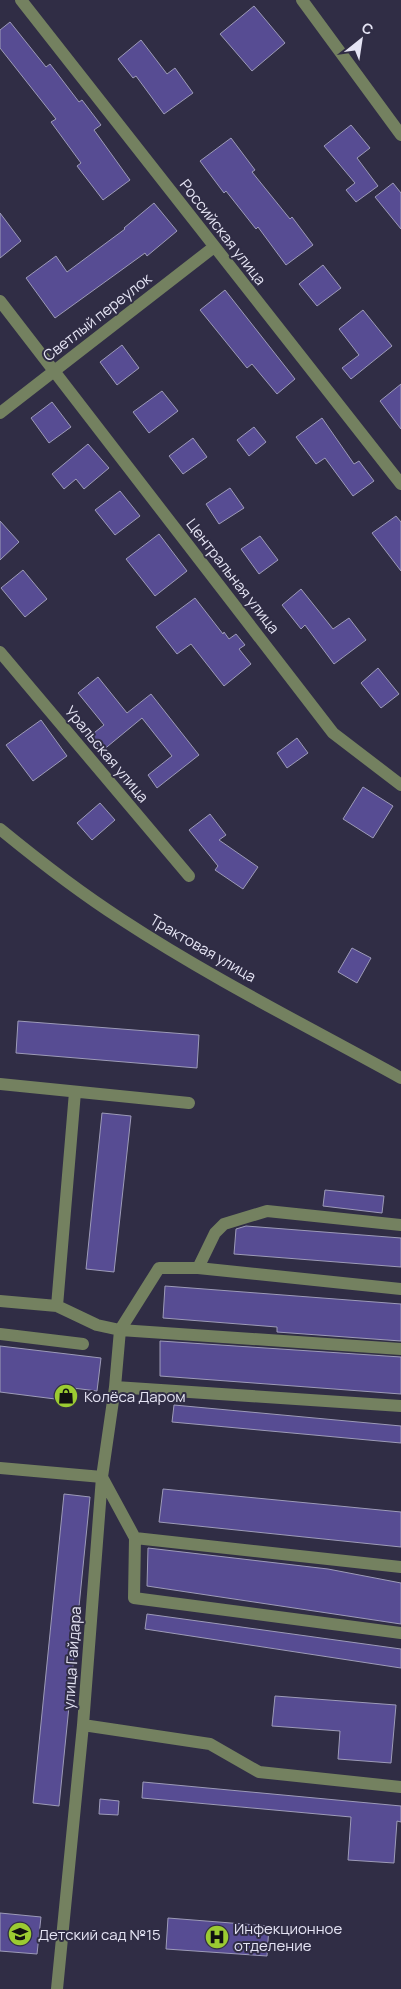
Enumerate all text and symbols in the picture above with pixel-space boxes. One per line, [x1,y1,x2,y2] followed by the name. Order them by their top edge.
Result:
[336,15,386,65] north arrow
[359,17,377,39] text: С
[175,175,271,289] street label: Российская улица
[38,268,156,366] street label: Светлый переулок
[181,514,285,638] street label: Центральная улица
[60,701,154,807] street label: Уральская улица
[146,909,260,987] street label: Трактовая улица
[53,1383,79,1409] shop icon: Колёса Даром
[84,1386,186,1407] place label: Колёса Даром
[58,1606,86,1710] street label: улица Гайдара
[234,1918,342,1956] place label: Инфекционное отделение
[7,1921,33,1947] school or university icon: Детский сад №15
[38,1924,161,1945] place label: Детский сад №15
[204,1924,230,1950] hospital icon: Инфекционное отделение

